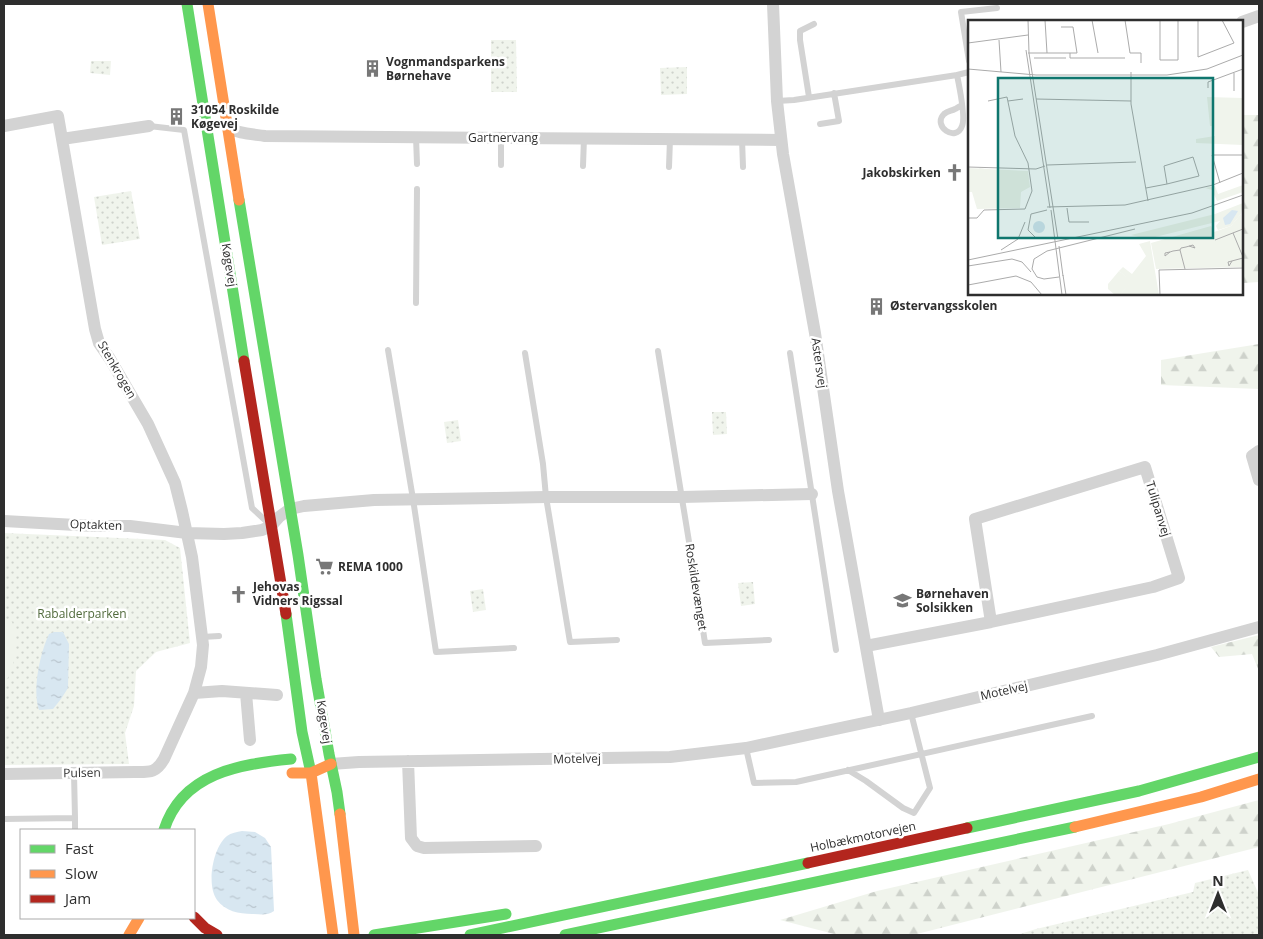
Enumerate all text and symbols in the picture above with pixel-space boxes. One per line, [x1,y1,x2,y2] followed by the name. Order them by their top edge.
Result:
[968,20,1243,295] inset map
[386,53,505,84] place label: Vognmandsparkens Børnehave
[362,59,382,79] building icon: Vognmandsparkens Børnehave
[191,101,279,132] place label: 31054 Roskilde Køgevej
[167,107,187,127] building icon: 31054 Roskilde Køgevej
[468,129,539,146] street label: Gartnervang
[945,163,965,183] church icon: Jakobskirken
[861,164,941,181] place label: Jakobskirken
[218,242,241,288] street label: Køgevej
[866,296,886,316] building icon: Østervangsskolen
[890,297,997,314] place label: Østervangsskolen
[808,337,831,389] street label: Astersvej
[94,338,141,402] street label: Stenkrogen
[1142,479,1175,539] street label: Tulipanvej
[70,515,122,534] street label: Optakten
[681,542,712,632] street label: Roskildevænget
[314,557,334,577] supermarket icon: REMA 1000
[338,558,403,575] place label: REMA 1000
[252,578,343,609] place label: Jehovas Vidners Rigssal
[229,584,249,604] church icon: Jehovas Vidners Rigssal
[916,585,989,616] place label: Børnehaven Solsikken
[892,591,912,611] school or university icon: Børnehaven Solsikken
[37,605,127,622] park label: Rabalderparken
[979,677,1029,704] street label: Motelvej
[313,699,336,745] street label: Køgevej
[553,750,601,767] street label: Motelvej
[63,764,101,781] street label: Pulsen
[808,817,917,856] street label: Holbækmotorvejen
[20,829,195,919] legend
[65,838,94,858] text: Fast
[65,863,98,883] text: Slow
[1193,869,1243,919] north arrow
[1212,871,1224,890] text: N
[63,888,91,908] text: Jam

